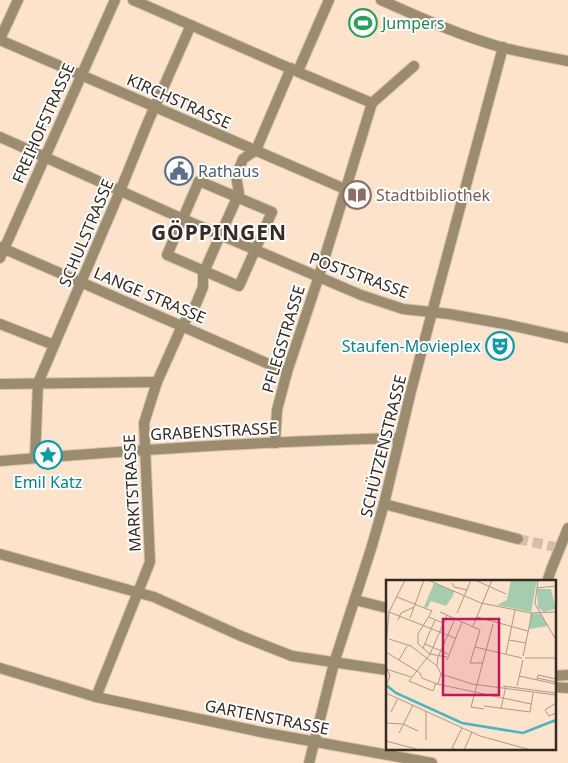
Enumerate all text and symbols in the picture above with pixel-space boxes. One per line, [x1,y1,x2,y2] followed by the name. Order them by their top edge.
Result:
[348,8,378,38] sports icon: Jumpers
[380,12,444,34] place label: Jumpers
[7,59,79,187] street label: FREIHOFSTRASSE
[124,68,234,134] street label: KIRCHSTRASSE
[164,156,194,186] public building icon: Rathaus
[198,160,259,182] place label: Rathaus
[53,176,119,290] street label: SCHULSTRASSE
[342,180,372,210] library icon: Stadtbibliothek
[376,184,491,206] place label: Stadtbibliothek
[151,218,287,246] district label: GÖPPINGEN
[306,247,412,303] street label: POSTSTRASSE
[91,261,209,329] street label: LANGE STRASSE
[256,283,310,395] street label: PFLEGSTRASSE
[485,331,515,361] theatre icon: Staufen-Movieplex
[342,335,482,357] place label: Staufen-Movieplex
[355,373,411,519] street label: SCHÜTZENSTRASSE
[150,417,278,445] street label: GRABENSTRASSE
[118,434,146,552] street label: MARKTSTRASSE
[33,440,63,470] place icon: Emil Katz
[14,471,82,493] place label: Emil Katz
[386,580,556,750] inset map
[203,694,331,740] street label: GARTENSTRASSE

